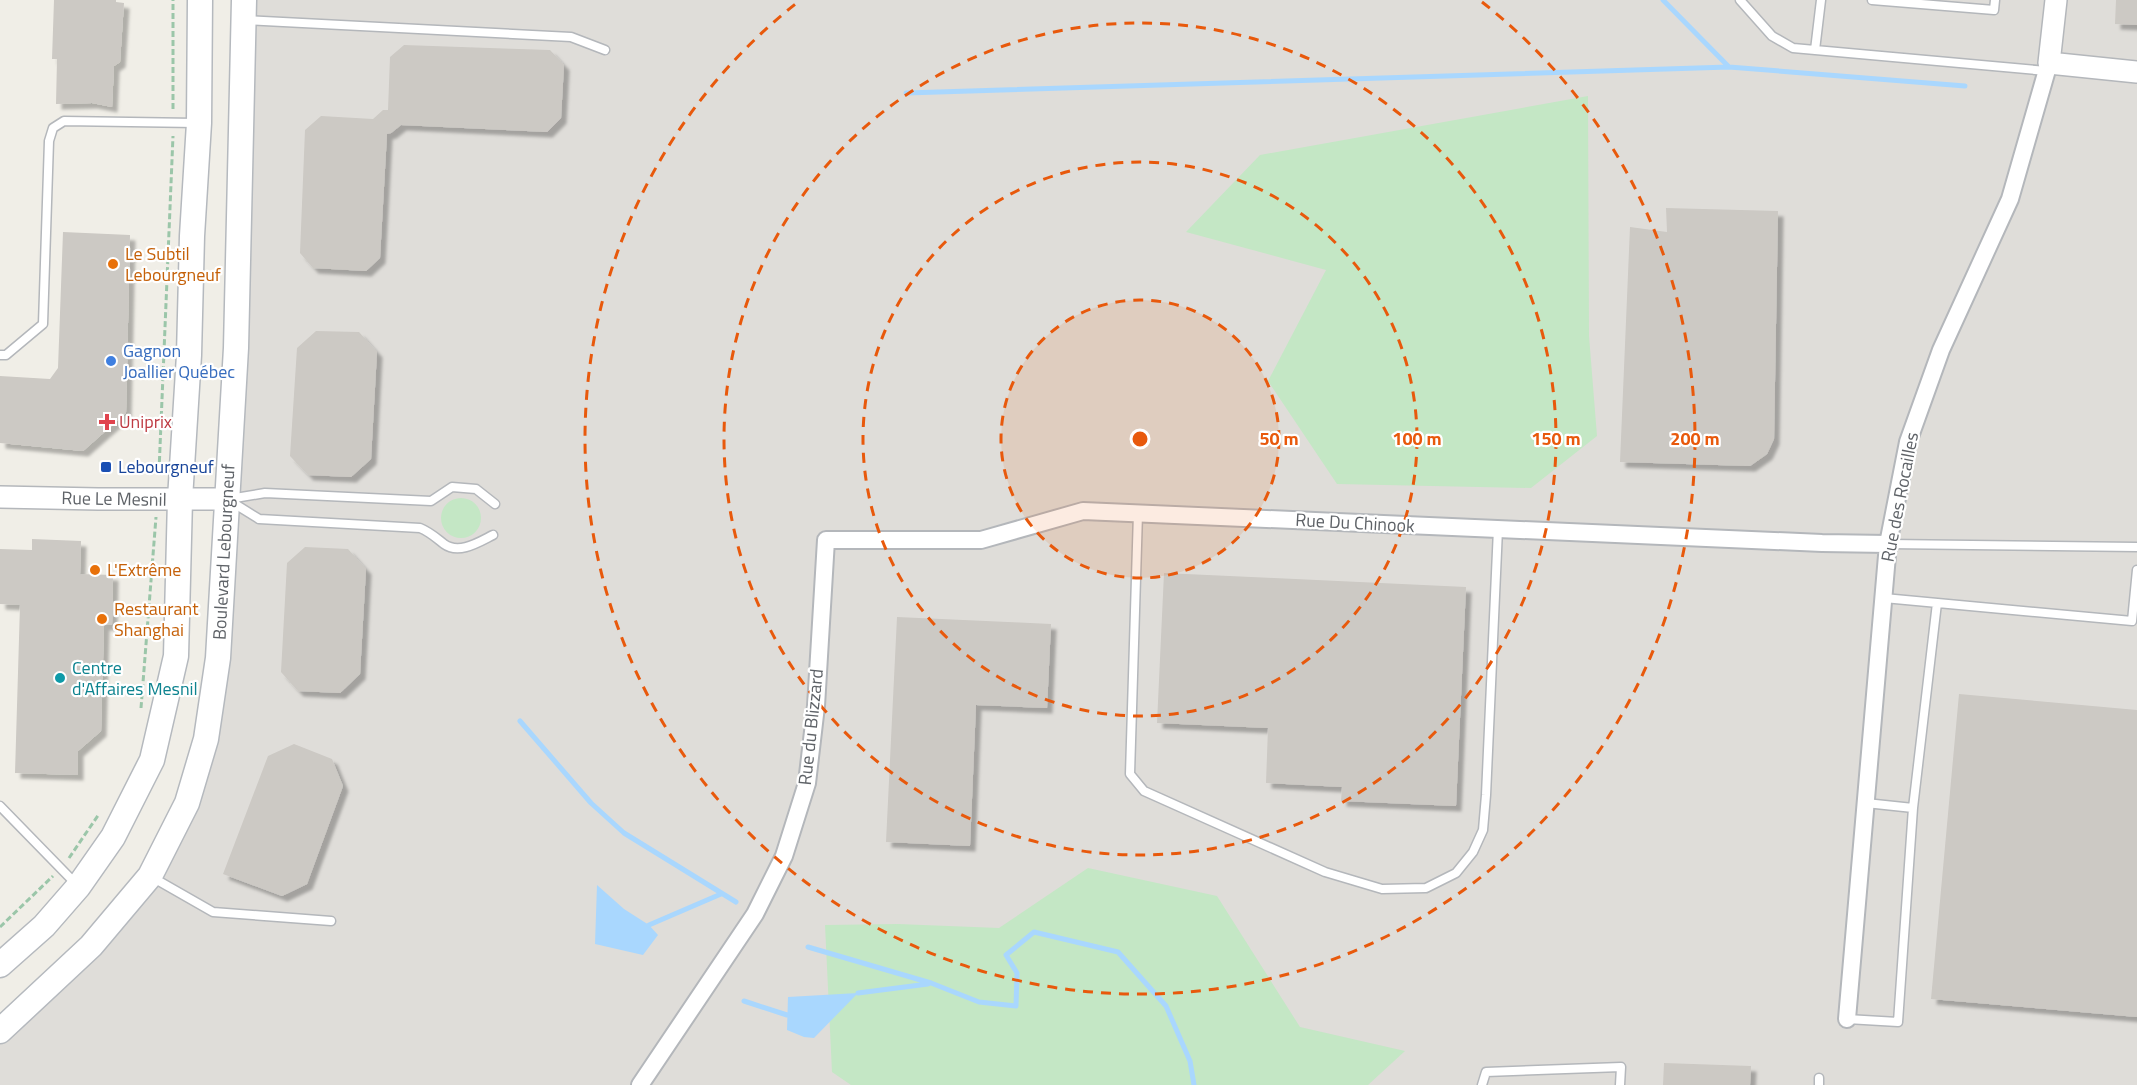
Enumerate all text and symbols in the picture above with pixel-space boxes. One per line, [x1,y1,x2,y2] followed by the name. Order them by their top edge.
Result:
[125,240,221,288] place label: Le Subtil Lebourgneuf
[106,257,120,271] marker: Le Subtil Lebourgneuf
[123,337,235,385] place label: Gagnon Joallier Québec
[104,354,118,368] marker: Gagnon Joallier Québec
[119,408,172,435] place label: Uniprix
[100,415,114,429] marker: Uniprix
[1259,425,1299,452] text: 50 m
[1392,425,1442,452] text: 100 m
[1531,425,1581,452] text: 150 m
[1670,425,1720,452] text: 200 m
[1130,429,1150,449] centre of rings
[1874,430,1925,564] street label: Rue des Rocailles
[118,453,214,480] place label: Lebourgneuf
[99,460,113,474] marker: Lebourgneuf
[205,463,242,641] street label: Boulevard Lebourgneuf
[61,484,167,513] street label: Rue Le Mesnil
[1295,506,1416,539] street label: Rue Du Chinook
[107,556,181,583] place label: L'Extrême
[88,563,102,577] marker: L'Extrême
[114,595,199,643] place label: Restaurant Shanghai
[95,612,109,626] marker: Restaurant Shanghai
[72,654,198,702] place label: Centre d'Affaires Mesnil
[791,667,830,786] street label: Rue du Blizzard
[53,671,67,685] marker: Centre d'Affaires Mesnil

